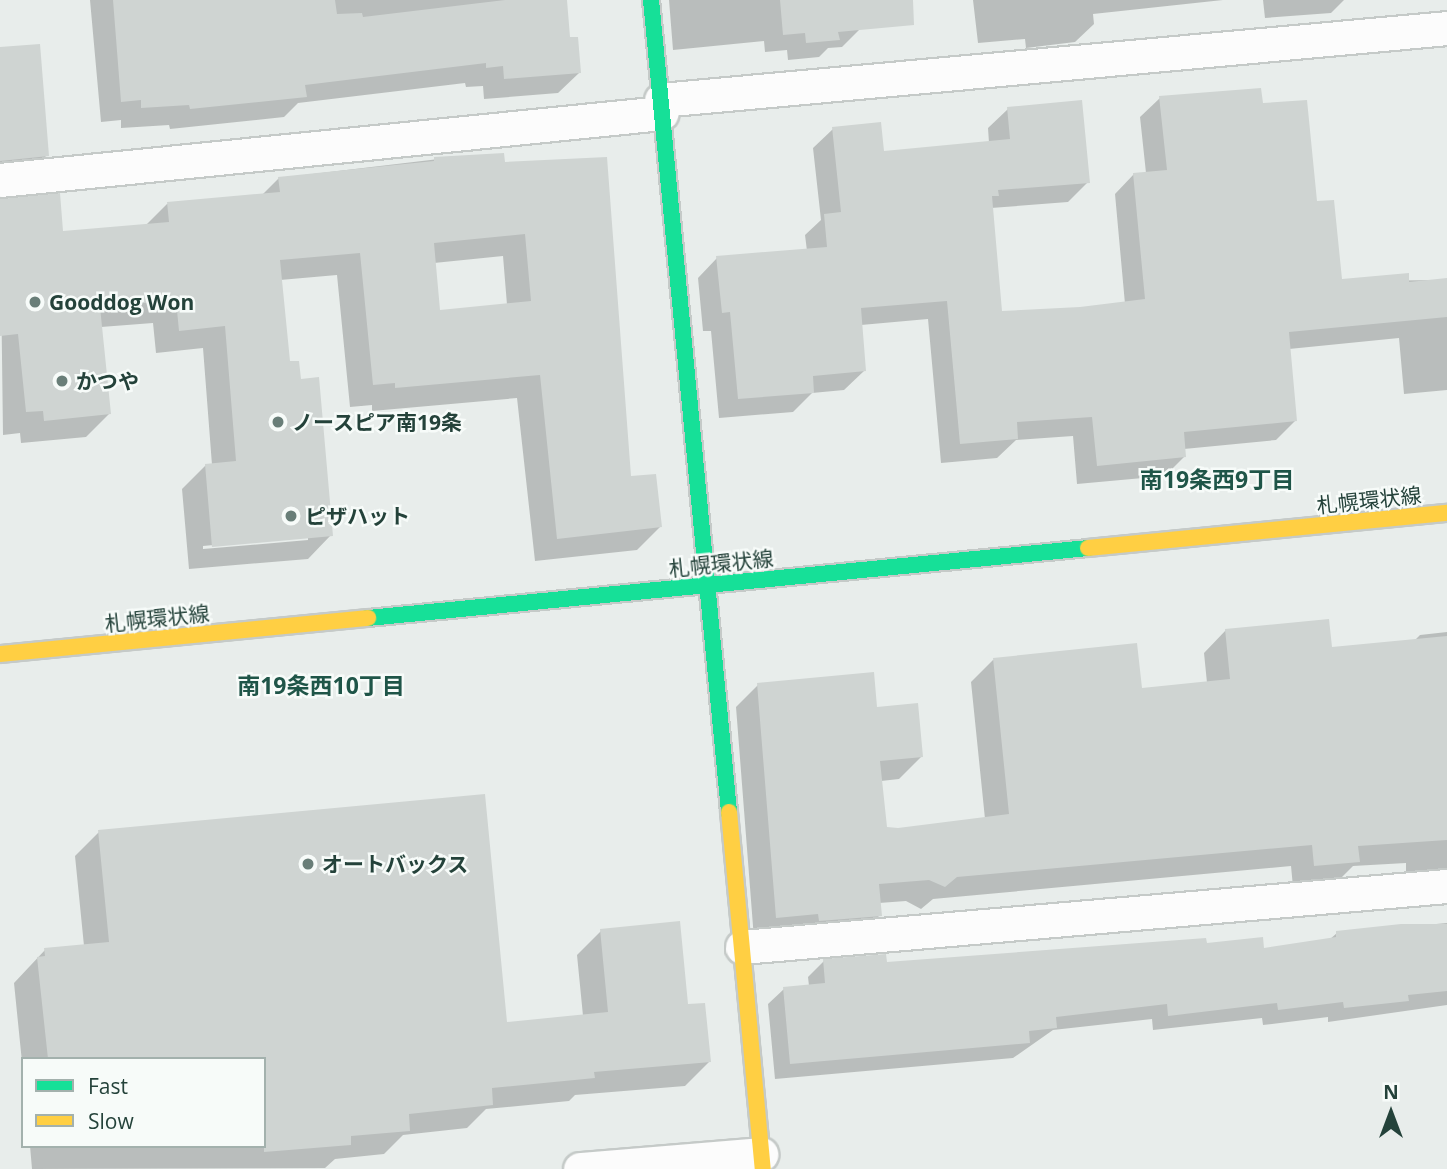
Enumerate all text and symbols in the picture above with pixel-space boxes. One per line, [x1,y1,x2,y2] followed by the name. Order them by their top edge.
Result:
[49,289,194,315] place label: Gooddog Won
[27,294,43,310] marker: Gooddog Won
[76,368,139,394] place label: かつや
[54,373,70,389] marker: かつや
[292,409,463,435] place label: ノースピア南19条
[270,414,286,430] marker: ノースピア南19条
[1140,465,1294,493] district label: 南19条西9丁目
[1315,482,1423,518] street label: 札幌環状線
[305,503,410,529] place label: ピザハット
[283,508,299,524] marker: ピザハット
[667,545,775,581] street label: 札幌環状線
[103,600,211,636] street label: 札幌環状線
[237,671,405,699] district label: 南19条西10丁目
[322,851,469,877] place label: オートバックス
[300,856,316,872] marker: オートバックス
[21,1057,266,1148] legend
[88,1072,128,1100] text: Fast
[1356,1078,1426,1148] north arrow
[1383,1079,1399,1105] text: N
[88,1107,134,1135] text: Slow

